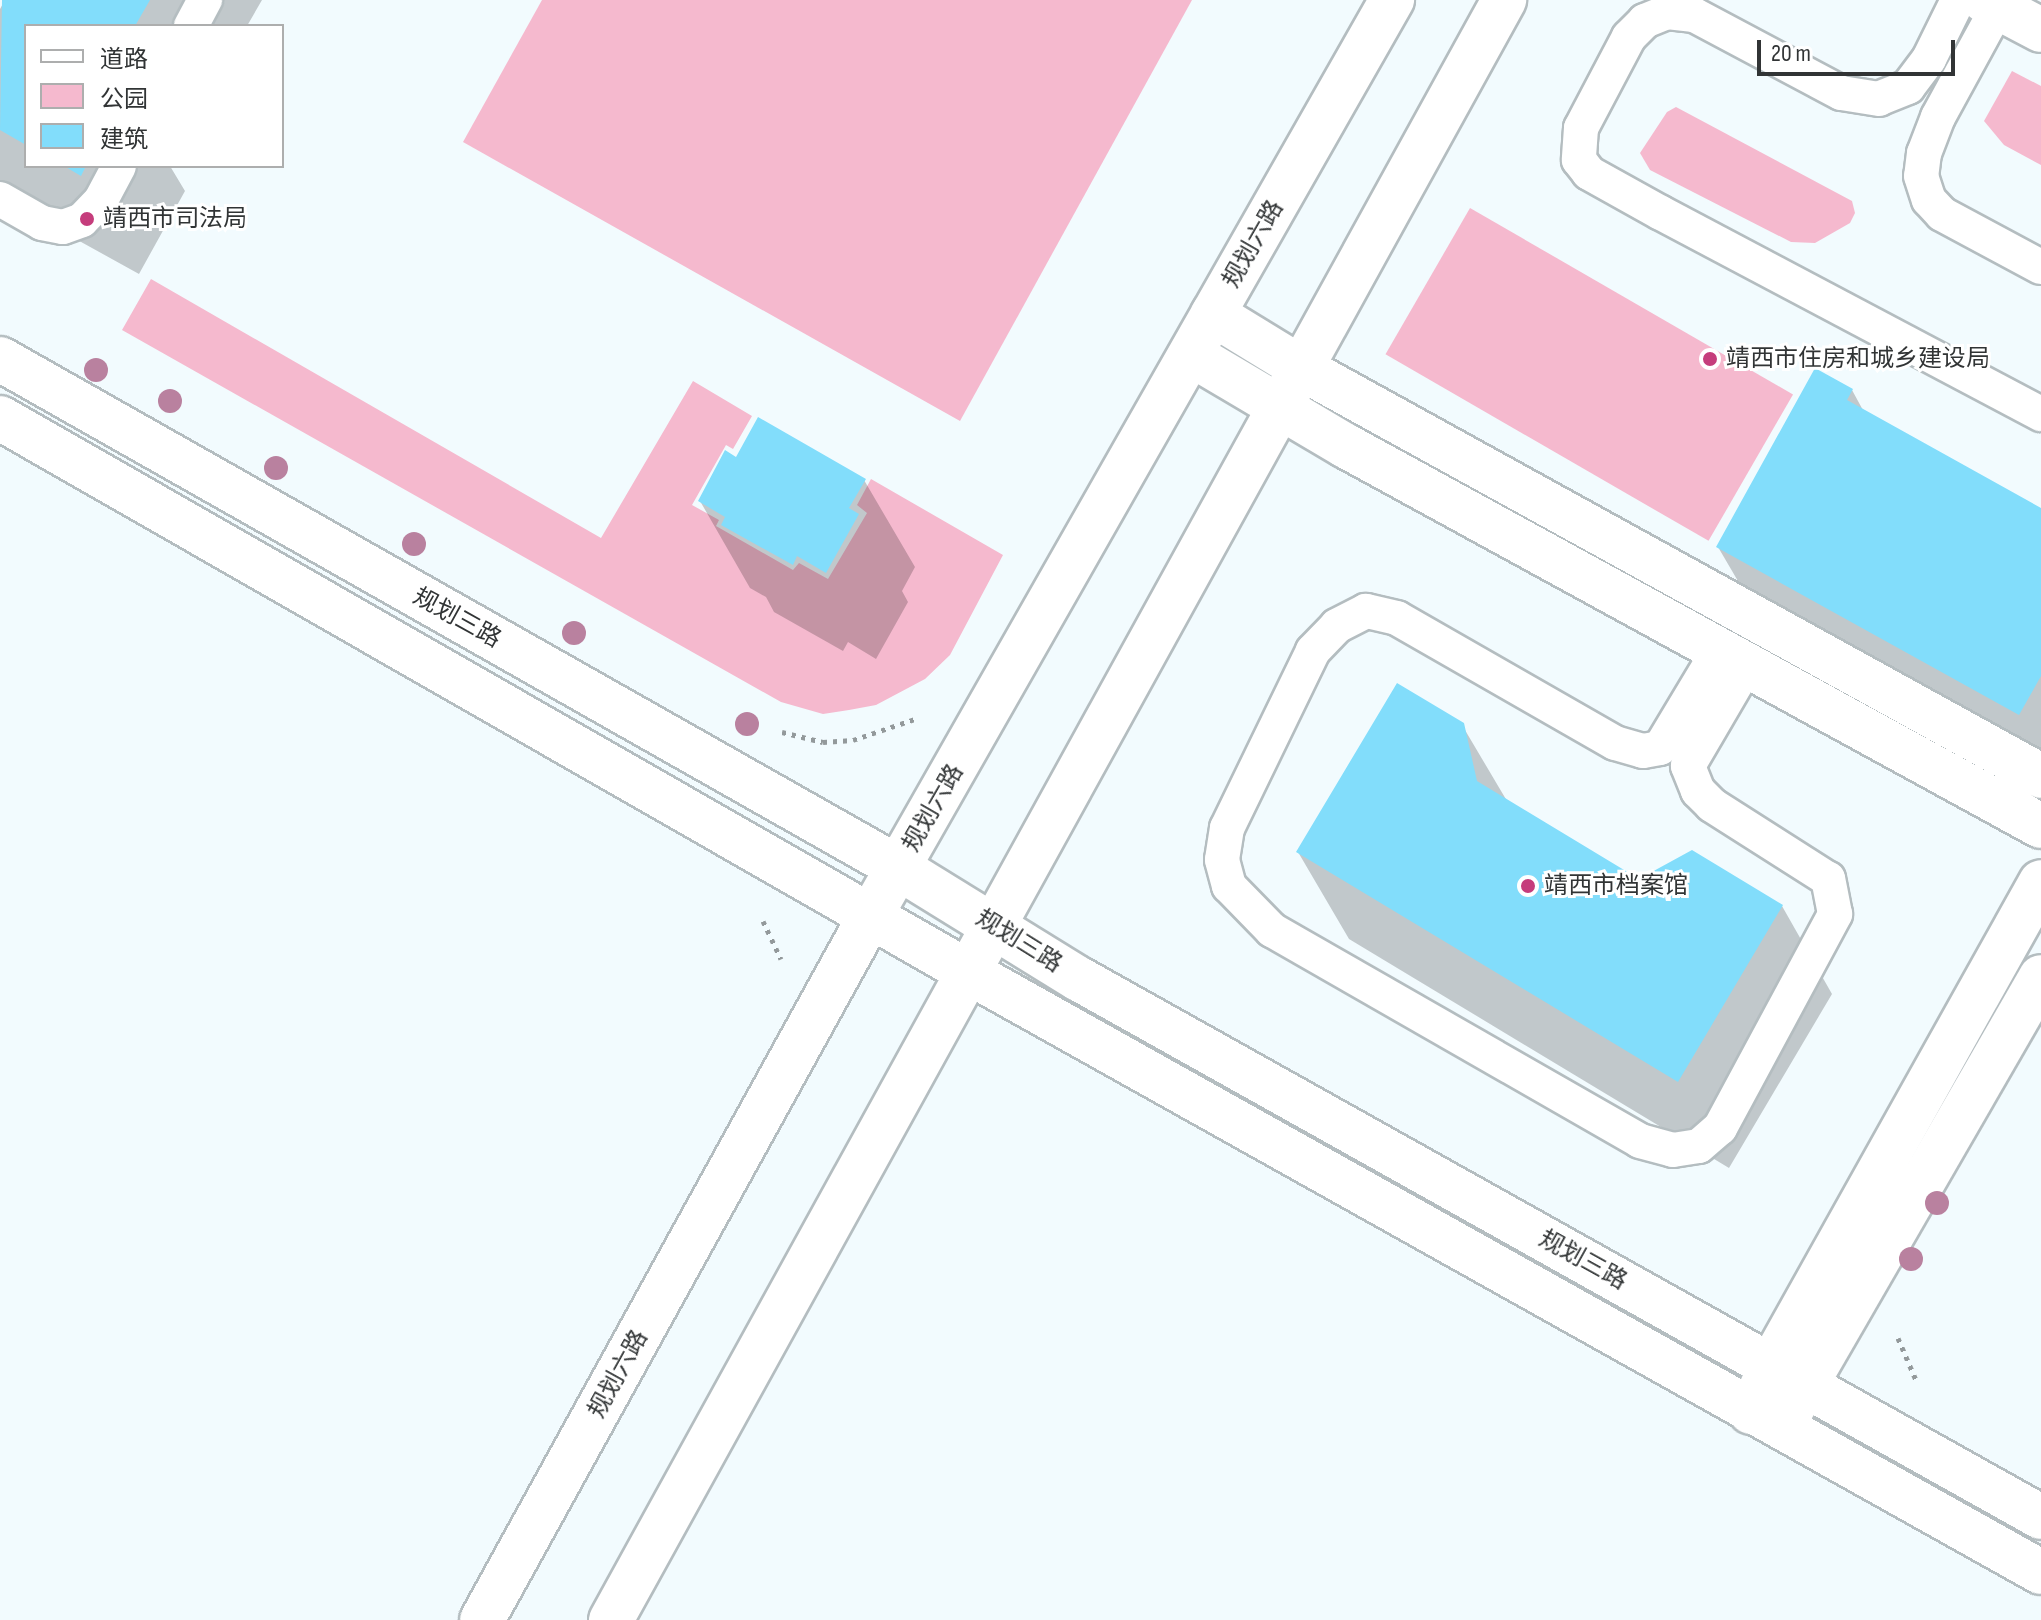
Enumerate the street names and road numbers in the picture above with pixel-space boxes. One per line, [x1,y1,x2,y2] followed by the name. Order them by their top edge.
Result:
[1217,195,1289,293] street label: 规划六路
[408,582,506,654] street label: 规划三路
[897,759,969,857] street label: 规划六路
[971,903,1067,979] street label: 规划三路
[1534,1224,1632,1296] street label: 规划三路
[582,1325,654,1423] street label: 规划六路

